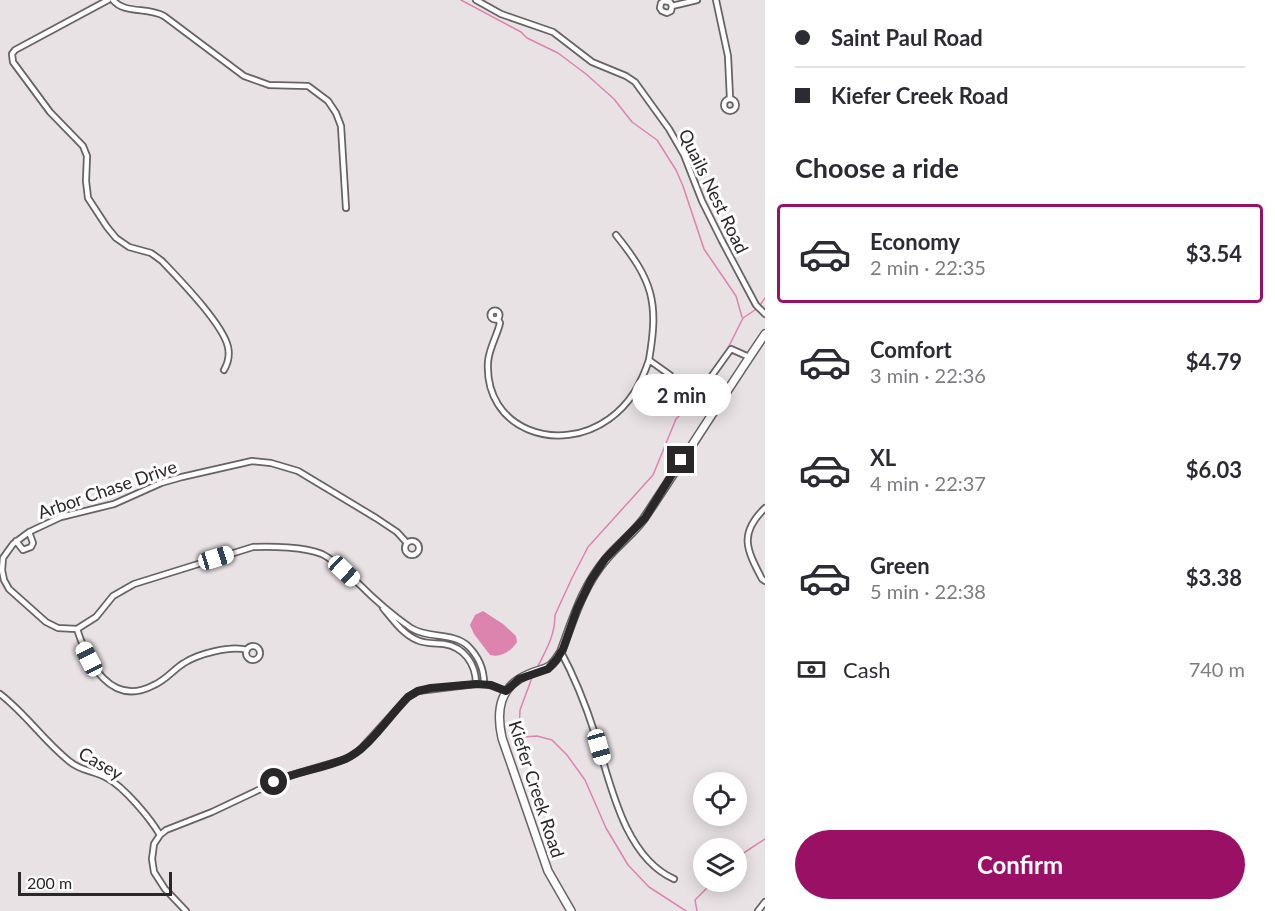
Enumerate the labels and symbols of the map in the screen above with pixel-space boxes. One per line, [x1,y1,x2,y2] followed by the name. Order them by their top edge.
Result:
[674,125,754,257] street label: Quails Nest Road
[632,373,730,415] callout: 2 min
[667,446,694,473] route end
[35,455,179,523] street label: Arbor Chase Drive
[196,544,236,572] car
[325,552,363,590] car
[73,639,105,679] car
[504,718,570,860] street label: Kiefer Creek Road
[585,727,613,767] car
[75,742,128,785] street label: Casey
[260,768,287,795] route start
[18,869,172,896] scale bar

